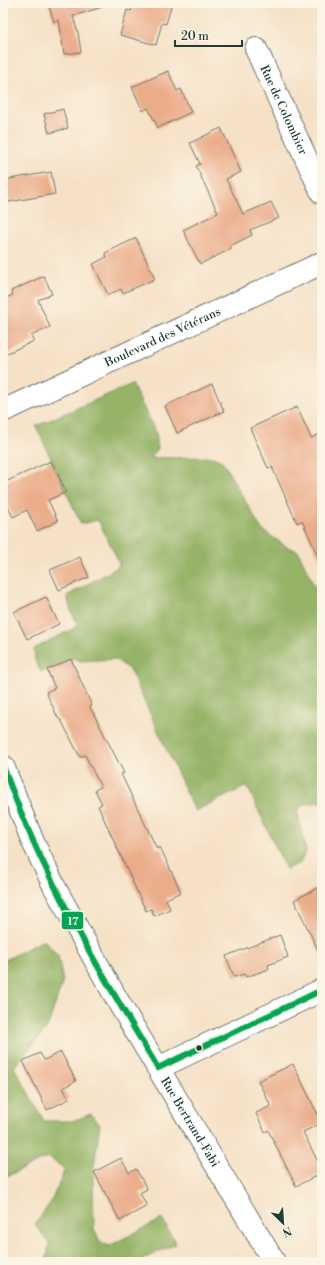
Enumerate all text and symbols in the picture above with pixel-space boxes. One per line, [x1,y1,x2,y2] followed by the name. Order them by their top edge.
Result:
[175,22,242,48] scale bar
[181,29,209,44] text: 20 m
[256,63,310,157] street label: Rue de Colombier
[102,304,223,371] street label: Boulevard des Vétérans
[61,911,84,930] line badge: 17
[67,915,79,929] text: 17
[194,1043,204,1053] unlabelled marker
[157,1075,222,1170] street label: Rue Bertrand-Fabi
[263,1203,303,1243] north arrow
[280,1223,294,1239] text: N

